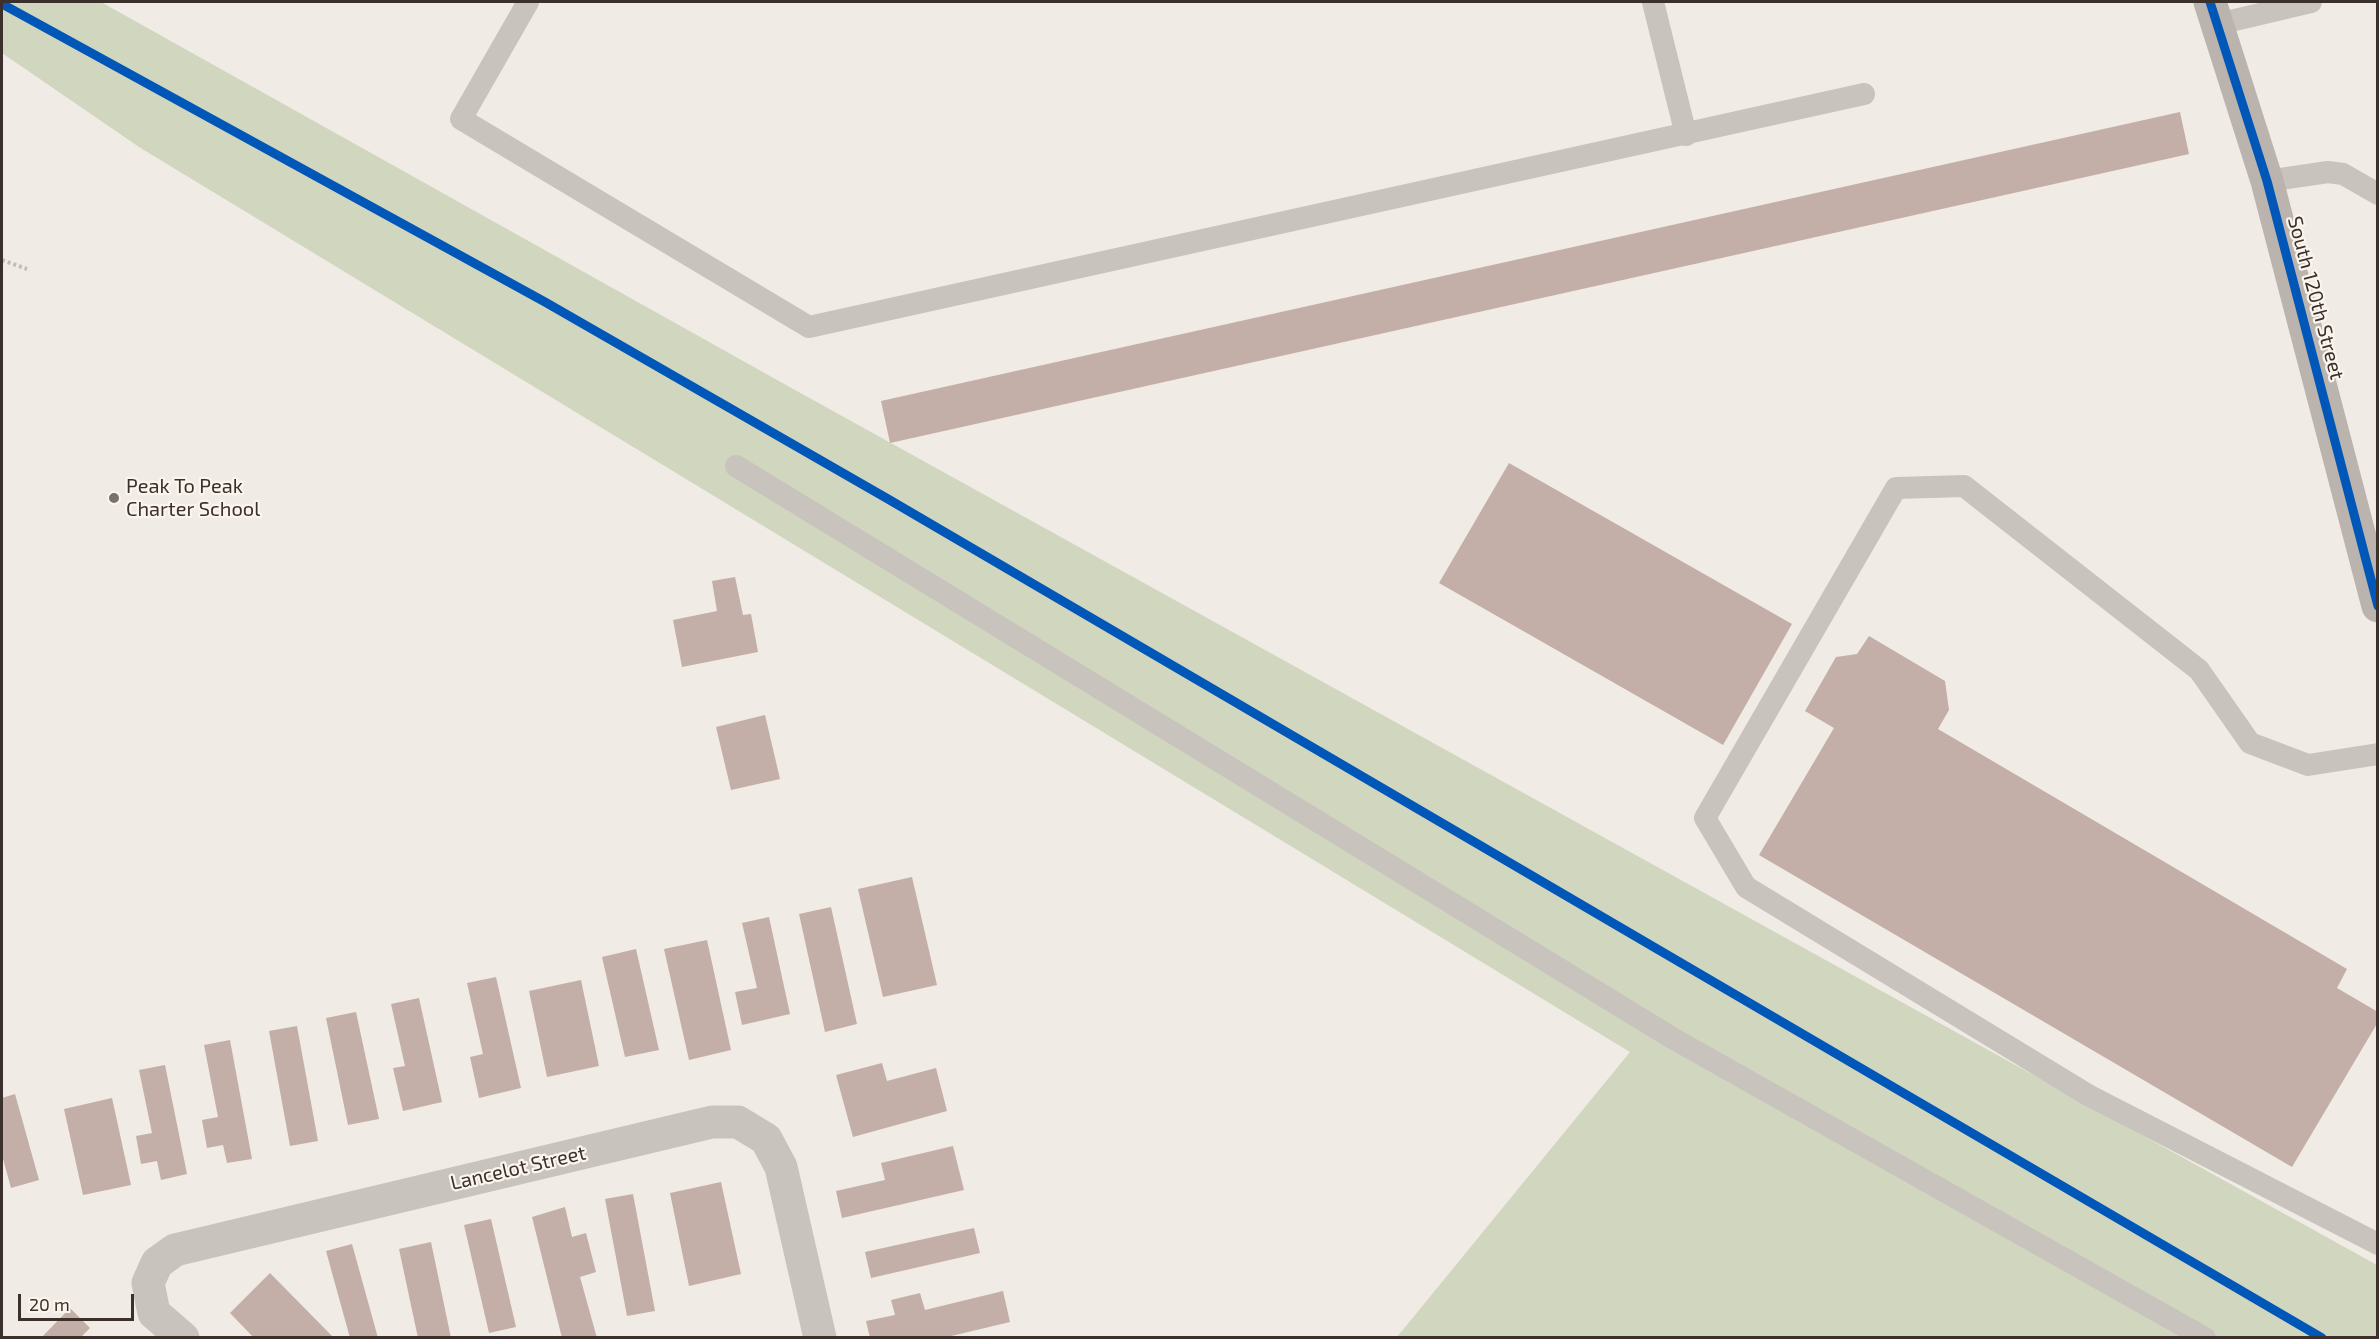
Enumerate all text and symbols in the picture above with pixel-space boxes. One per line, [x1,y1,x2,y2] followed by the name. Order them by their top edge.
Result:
[2283,214,2349,382] street label: South 120th Street
[126,474,260,521] place label: Peak To Peak Charter School
[107,491,121,505] marker: Peak To Peak Charter School
[448,1141,588,1195] street label: Lancelot Street
[21,1282,136,1320] scale bar
[29,1293,70,1315] text: 20 m

